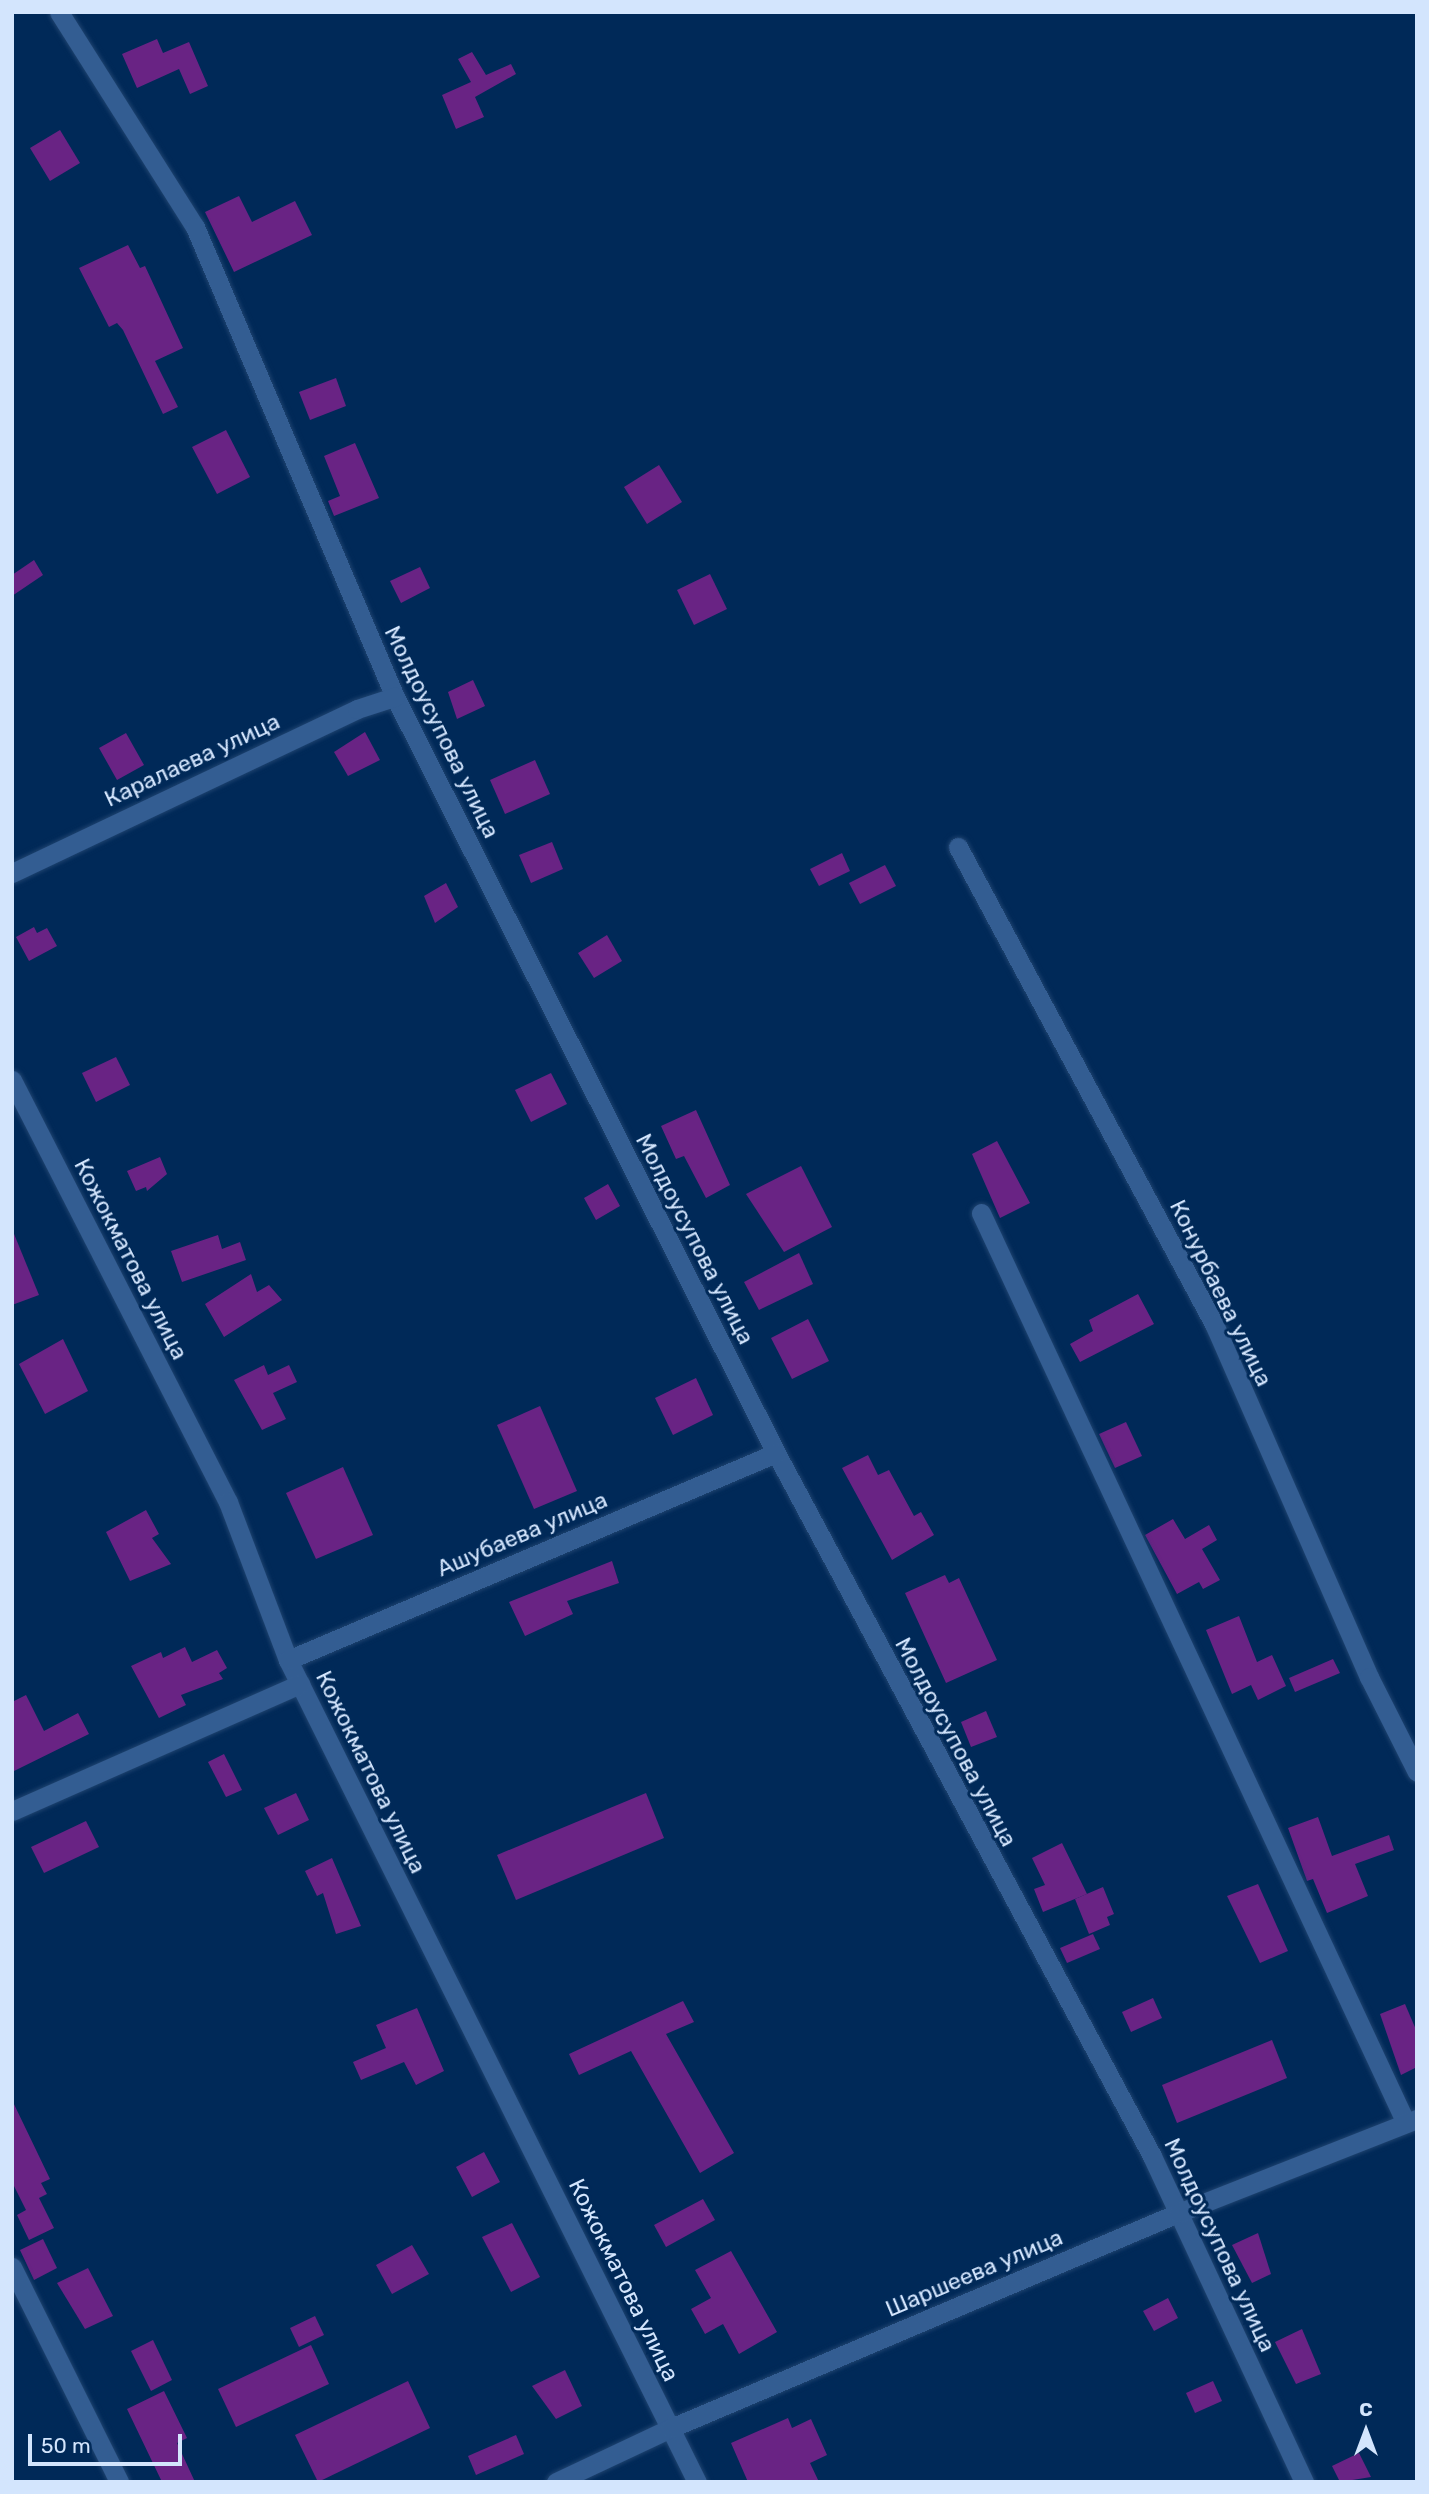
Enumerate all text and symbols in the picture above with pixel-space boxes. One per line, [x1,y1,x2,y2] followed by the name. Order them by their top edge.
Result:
[379,621,505,843] street label: Молдоусупова улица
[100,707,284,813] street label: Каралаева улица
[630,1129,760,1349] street label: Молдоусупова улица
[68,1154,194,1364] street label: Кожокматова улица
[1164,1195,1278,1391] street label: Конурбаева улица
[433,1486,611,1582] street label: Ашубаева улица
[889,1633,1023,1851] street label: Молдоусупова улица
[310,1666,432,1878] street label: Кожокматова улица
[1158,2134,1282,2356] street label: Молдоусупова улица
[563,2174,685,2386] street label: Кожокматова улица
[881,2223,1067,2323] street label: Шаршеева улица
[1331,2396,1401,2466] north arrow
[1359,2398,1373,2421] text: С
[32,2420,186,2464] scale bar
[41,2433,91,2458] text: 50 m

